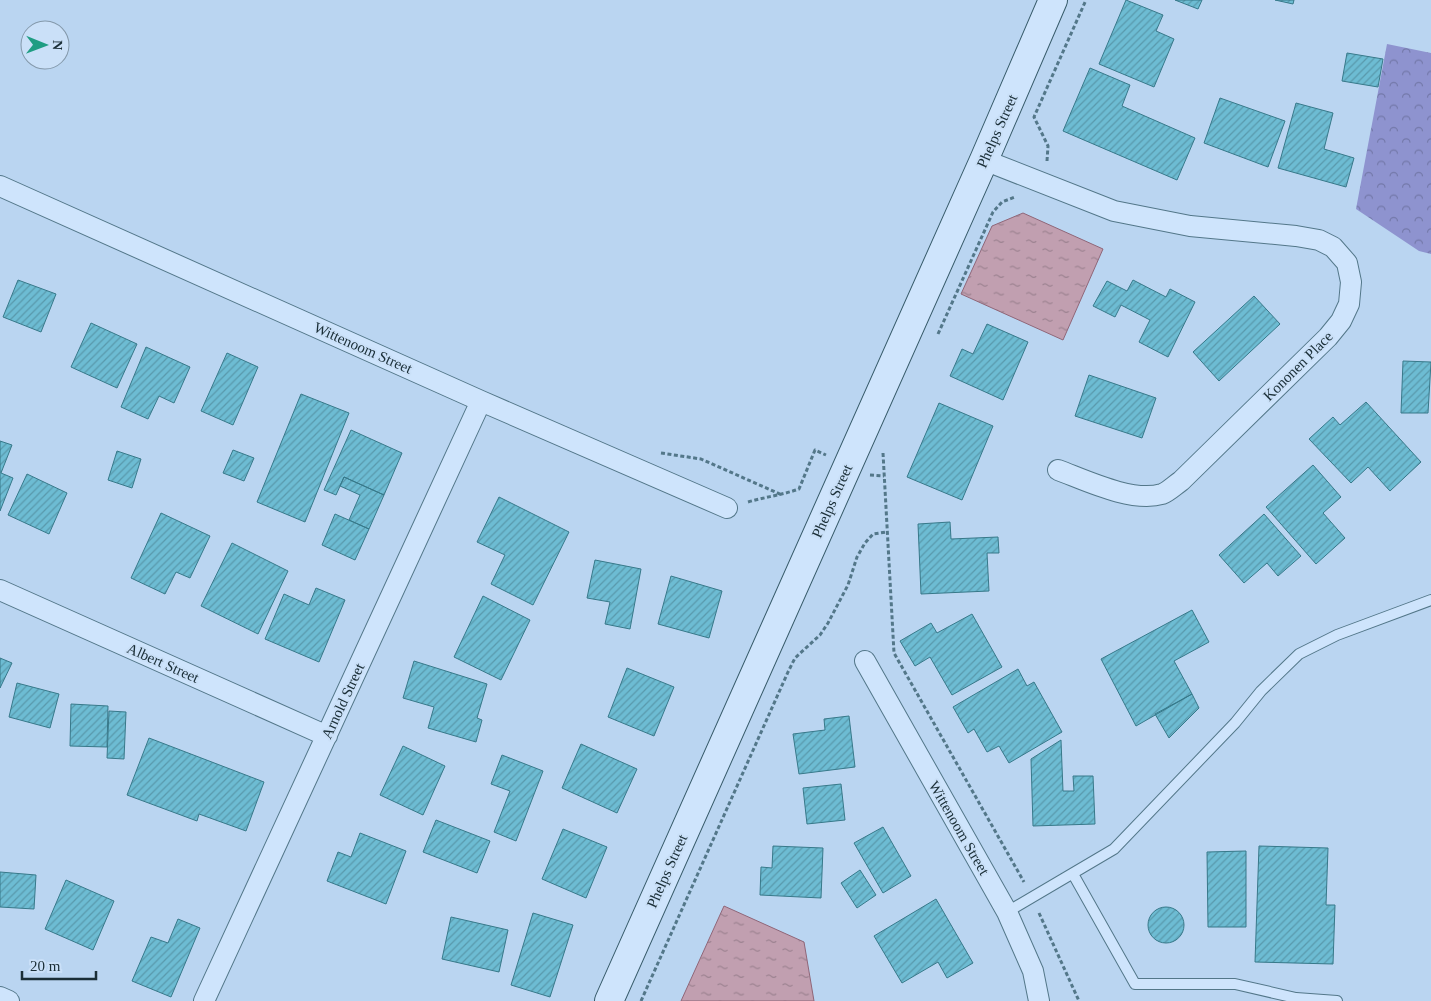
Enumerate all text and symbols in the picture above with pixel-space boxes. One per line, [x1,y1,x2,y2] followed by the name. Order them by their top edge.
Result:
[20,20,70,70] north arrow
[50,40,65,50] text: N
[974,91,1021,170] street label: Phelps Street
[311,319,415,377] street label: Wittenoom Street
[1260,328,1336,404] street label: Kononen Place
[809,461,856,540] street label: Phelps Street
[125,640,202,686] street label: Albert Street
[319,660,368,741] street label: Arnold Street
[926,778,993,878] street label: Wittenoom Street
[644,831,691,910] street label: Phelps Street
[22,948,96,980] scale bar
[30,958,61,974] text: 20 m

